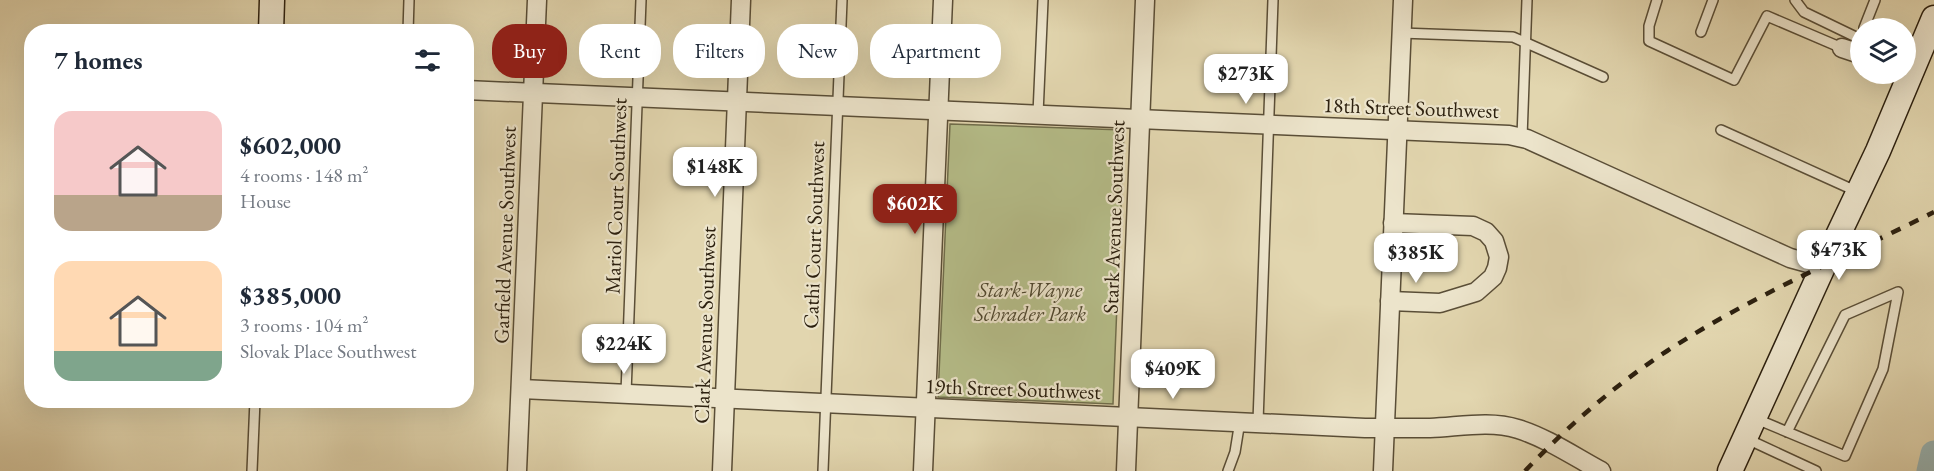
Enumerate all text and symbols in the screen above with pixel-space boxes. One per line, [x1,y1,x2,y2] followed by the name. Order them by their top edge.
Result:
[1850,18,1916,84] map controls
[1850,18,1916,84] button: layers
[492,24,567,78] chip: Buy
[579,24,661,78] chip: Rent
[673,24,765,78] chip: Filters
[777,24,858,78] chip: New
[870,24,1001,78] chip: Apartment
[54,43,143,77] text: 7 homes
[411,44,444,77] icon: filters
[1204,54,1288,105] pin: $273K
[1218,60,1274,86] text: $273K
[1323,91,1500,124] street label: 18th Street Southwest
[599,97,632,294] street label: Mariol Court Southwest
[1097,119,1130,314] street label: Stark Avenue Southwest
[487,125,522,344] street label: Garfield Avenue Southwest
[240,128,341,162] text: $602,000
[102,135,174,207] icon: home
[797,140,830,329] street label: Cathi Court Southwest
[673,147,757,198] pin: $148K
[687,153,743,179] text: $148K
[240,162,368,188] text: 4 rooms · 148 m²
[873,184,957,235] pin: $602K
[240,188,291,214] text: House
[887,190,943,216] text: $602K
[688,225,721,424] street label: Clark Avenue Southwest
[1797,230,1881,281] pin: $473K
[1374,233,1458,284] pin: $385K
[1811,236,1867,262] text: $473K
[1388,239,1444,265] text: $385K
[973,276,1087,327] park label: Stark-Wayne Schrader Park
[240,278,341,312] text: $385,000
[102,285,174,357] icon: home
[240,312,368,338] text: 3 rooms · 104 m²
[582,324,666,375] pin: $224K
[596,330,652,356] text: $224K
[240,338,416,364] text: Slovak Place Southwest
[1131,349,1215,400] pin: $409K
[1145,355,1201,381] text: $409K
[925,372,1102,405] street label: 19th Street Southwest

